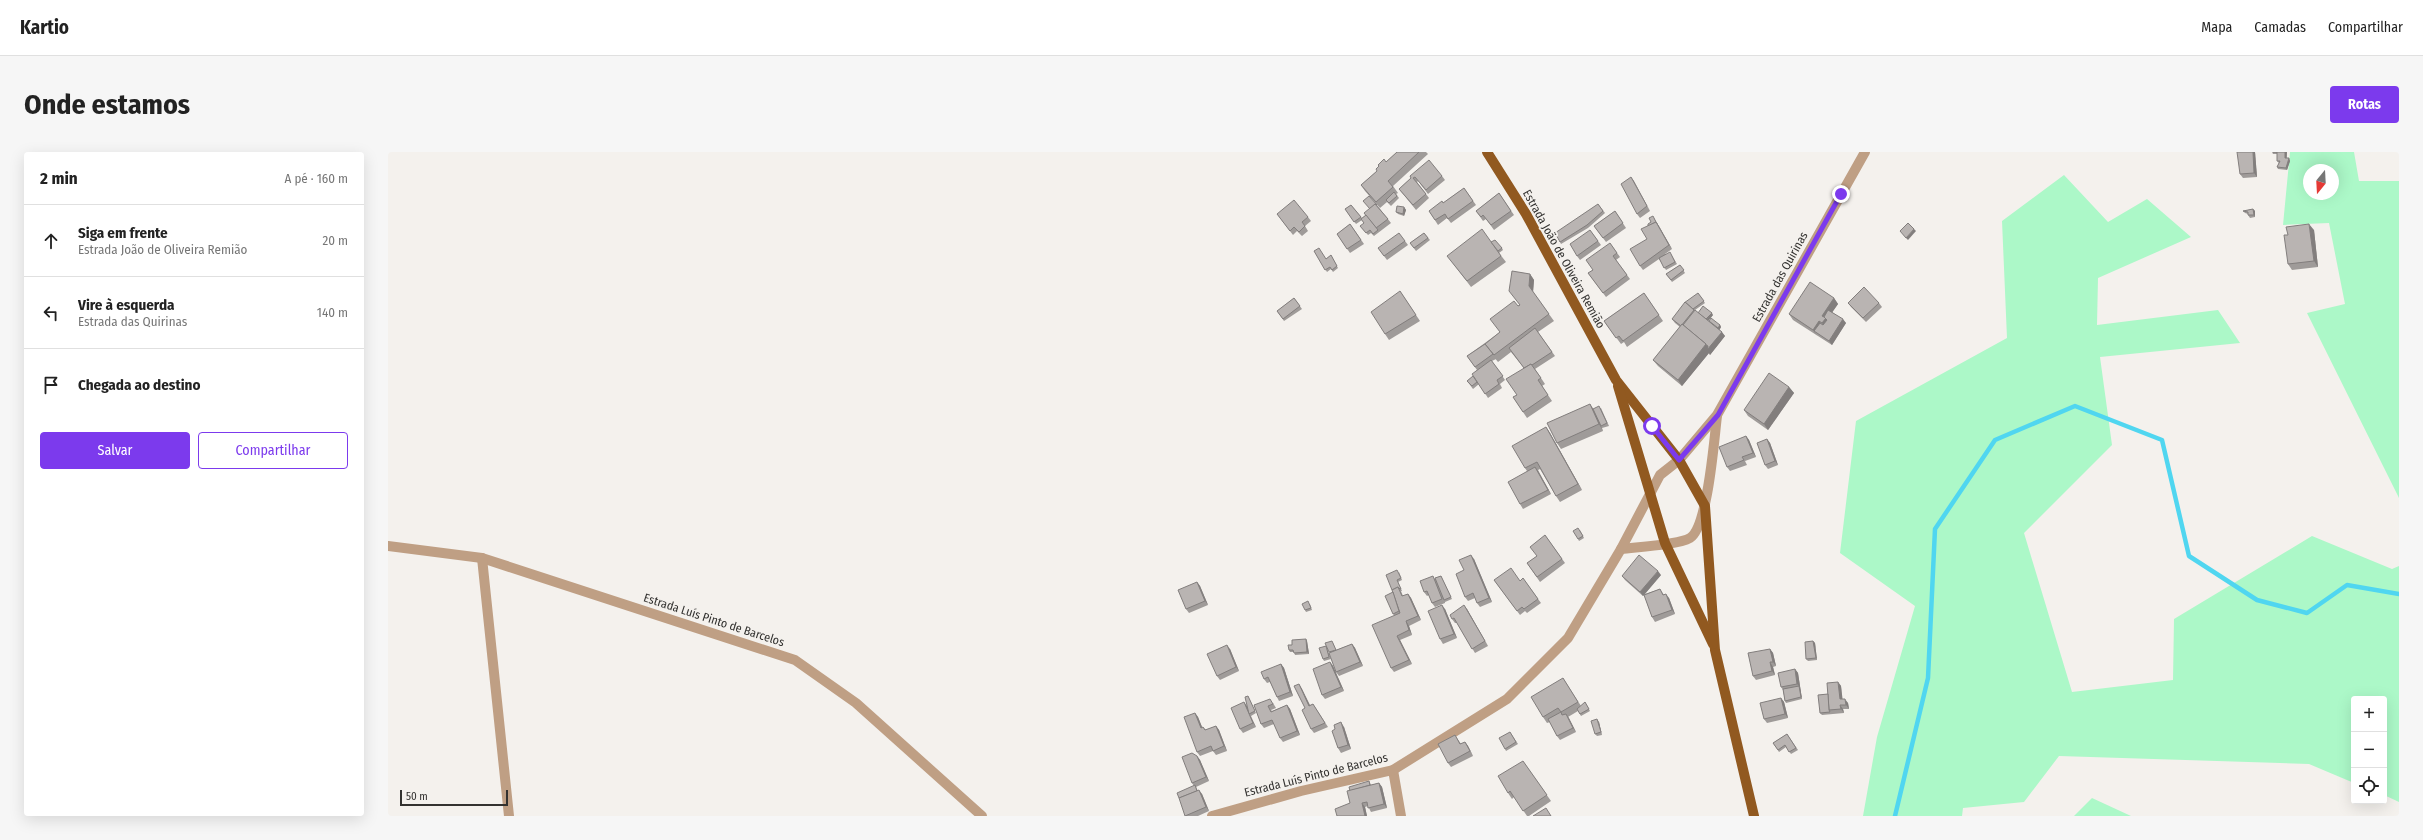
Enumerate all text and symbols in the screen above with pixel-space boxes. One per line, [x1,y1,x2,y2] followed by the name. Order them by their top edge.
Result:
[20,16,69,39] text: Kartio
[2201,19,2232,36] text: Mapa
[2254,19,2306,36] text: Camadas
[2328,19,2403,36] text: Compartilhar
[2330,86,2399,123] button: Rotas
[24,88,190,121] text: Onde estamos
[2303,164,2339,200] north arrow
[40,168,78,189] text: 2 min
[285,171,348,186] text: A pé · 160 m
[1832,185,1850,203] route end
[1520,187,1608,331] street label: Estrada João de Oliveira Remião
[78,224,168,242] text: Siga em frente
[1749,229,1811,325] street label: Estrada das Quirinas
[40,230,62,252] icon: ahead
[322,233,348,248] text: 20 m
[78,242,247,257] text: Estrada João de Oliveira Remião
[78,296,175,314] text: Vire à esquerda
[40,302,62,324] icon: left
[317,305,348,320] text: 140 m
[78,314,187,329] text: Estrada das Quirinas
[40,374,62,396] icon: arrive
[78,376,200,394] text: Chegada ao destino
[1643,417,1661,435] route start
[40,432,190,469] button: Salvar
[198,432,348,469] button: Compartilhar
[642,591,786,649] street label: Estrada Luís Pinto de Barcelos
[2351,696,2387,804] map controls
[2351,696,2387,732] button: +
[2351,732,2387,768] button: −
[1243,750,1389,800] street label: Estrada Luís Pinto de Barcelos
[2351,768,2387,804] button: locate
[400,788,508,807] scale bar
[406,790,428,803] text: 50 m

